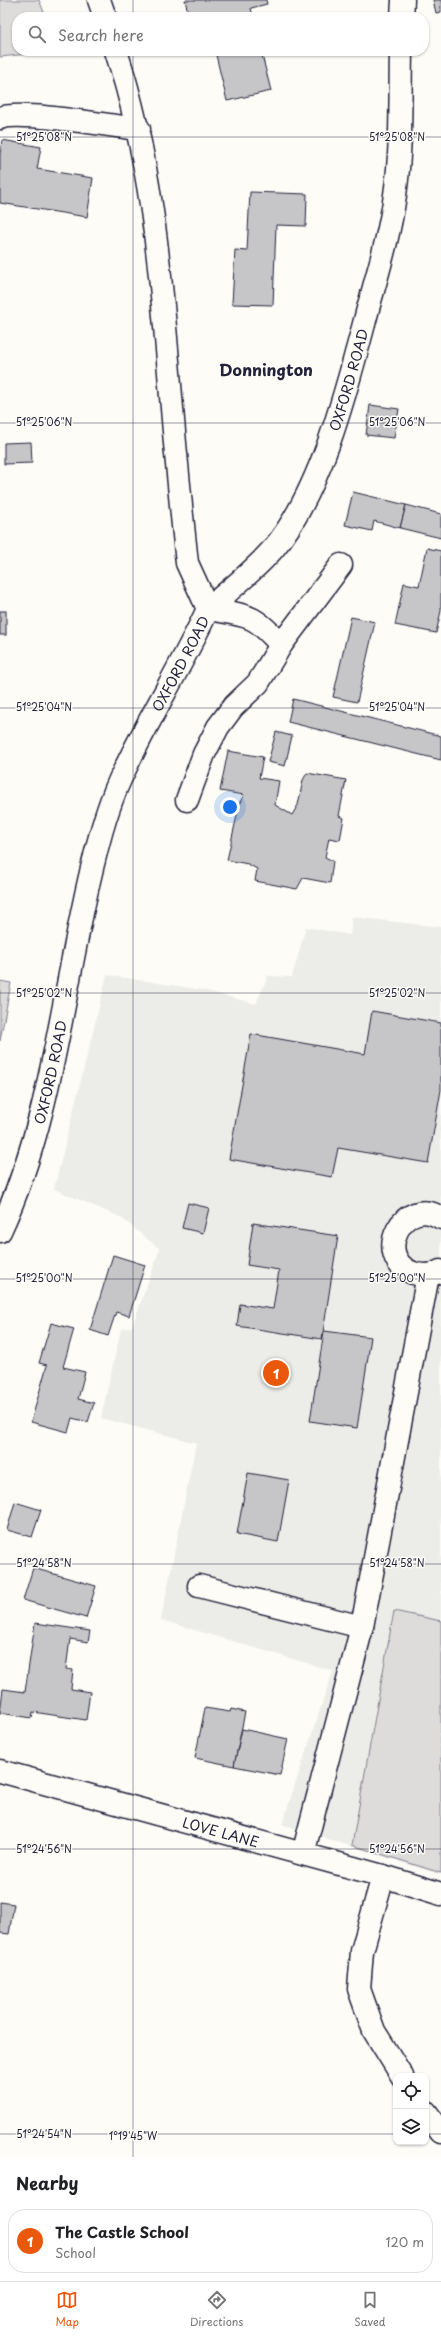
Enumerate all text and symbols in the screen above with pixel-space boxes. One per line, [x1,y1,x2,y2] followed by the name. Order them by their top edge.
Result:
[12,12,429,56] search box
[26,23,48,45] icon: search
[58,23,144,46] text: Search here
[16,129,72,144] text: 51°25'08"N
[369,129,425,144] text: 51°25'08"N
[323,326,373,434] street label: OXFORD ROAD
[219,357,313,381] district label: Donnington
[16,414,73,429] text: 51°25'06"N
[369,414,426,429] text: 51°25'06"N
[146,612,214,715] street label: OXFORD ROAD
[16,699,72,714] text: 51°25'04"N
[369,699,425,714] text: 51°25'04"N
[220,797,240,817] your location
[16,985,72,1000] text: 51°25'02"N
[369,985,425,1000] text: 51°25'02"N
[28,1018,71,1126] street label: OXFORD ROAD
[15,1270,73,1285] text: 51°25'00"N
[368,1270,426,1285] text: 51°25'00"N
[263,1358,289,1388] pin: 1
[16,1555,72,1570] text: 51°24'58"N
[369,1555,425,1570] text: 51°24'58"N
[180,1811,261,1852] street label: LOVE LANE
[16,1841,72,1856] text: 51°24'56"N
[369,1841,425,1856] text: 51°24'56"N
[393,2073,429,2145] map controls
[393,2073,429,2109] button: locate
[393,2109,429,2145] button: layers
[16,2126,72,2141] text: 51°24'54"N
[109,2128,158,2143] text: 1°19'45"W
[16,2170,78,2196] text: Nearby
[55,2220,189,2243] text: The Castle School
[27,2232,33,2251] text: 1
[385,2232,424,2251] text: 120 m
[55,2243,96,2262] text: School
[55,2289,79,2330] tab: Map
[190,2289,243,2330] tab: Directions
[354,2289,386,2330] tab: Saved

